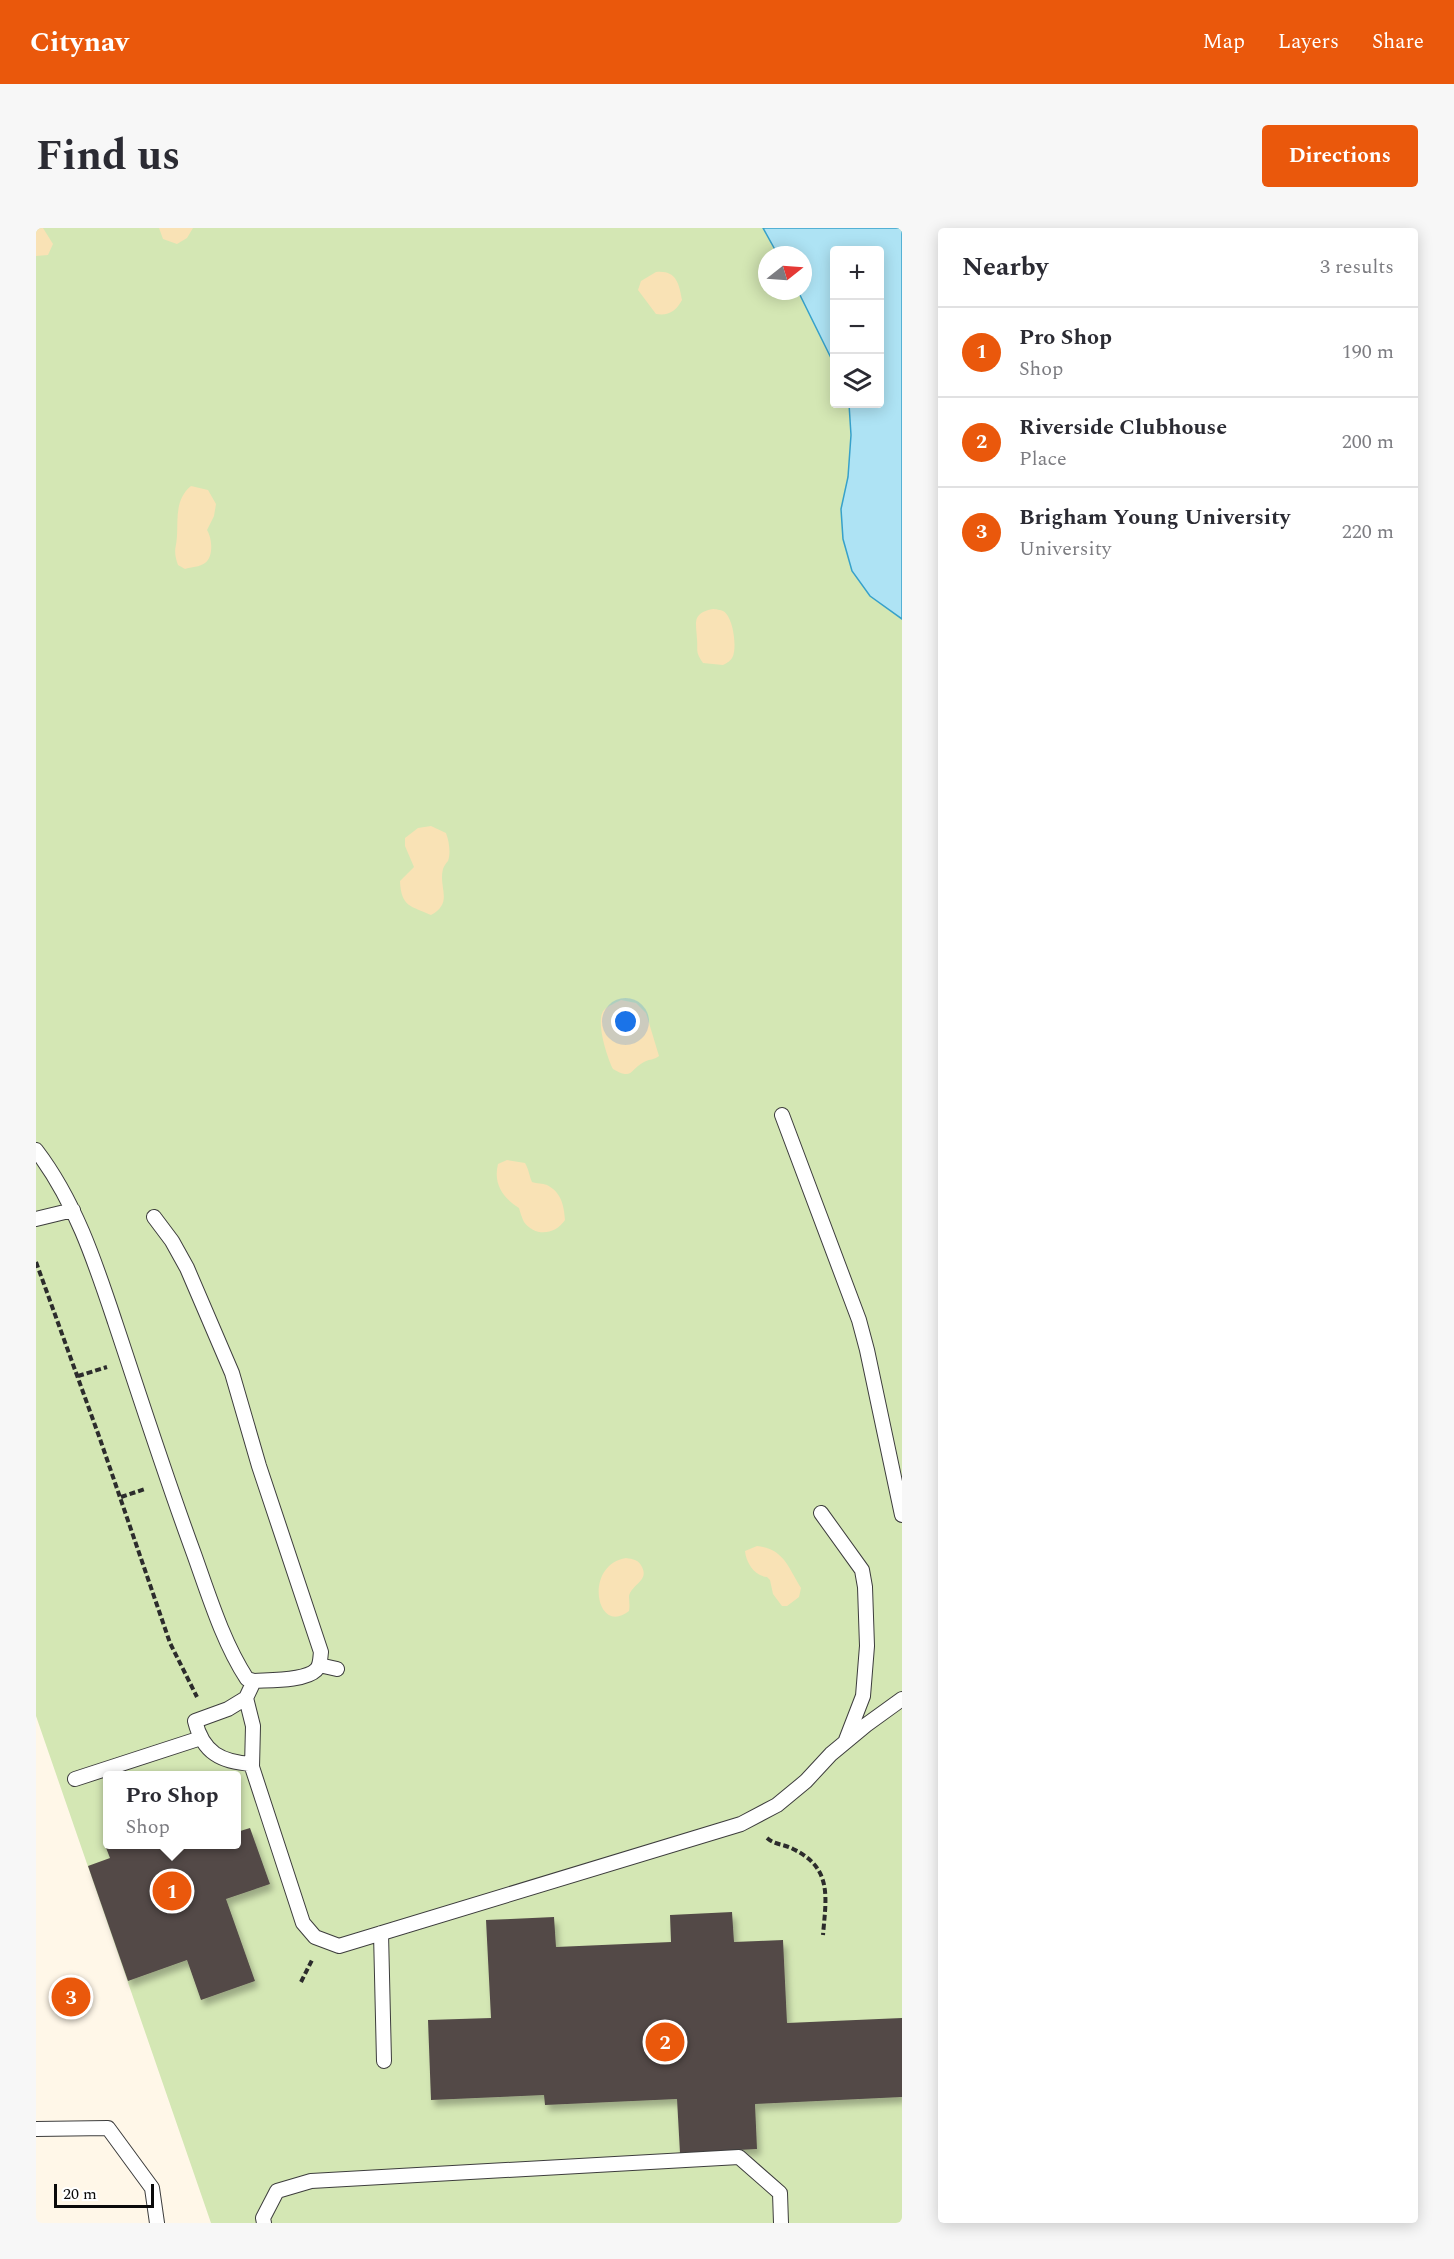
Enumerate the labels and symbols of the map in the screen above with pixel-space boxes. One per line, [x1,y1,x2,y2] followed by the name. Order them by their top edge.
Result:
[758,246,812,300] north arrow
[611,1007,640,1036] your location
[152,1868,192,1914] pin: 1
[51,1974,90,2020] pin: 3
[646,2020,684,2064] pin: 2
[54,2181,154,2208] scale bar

